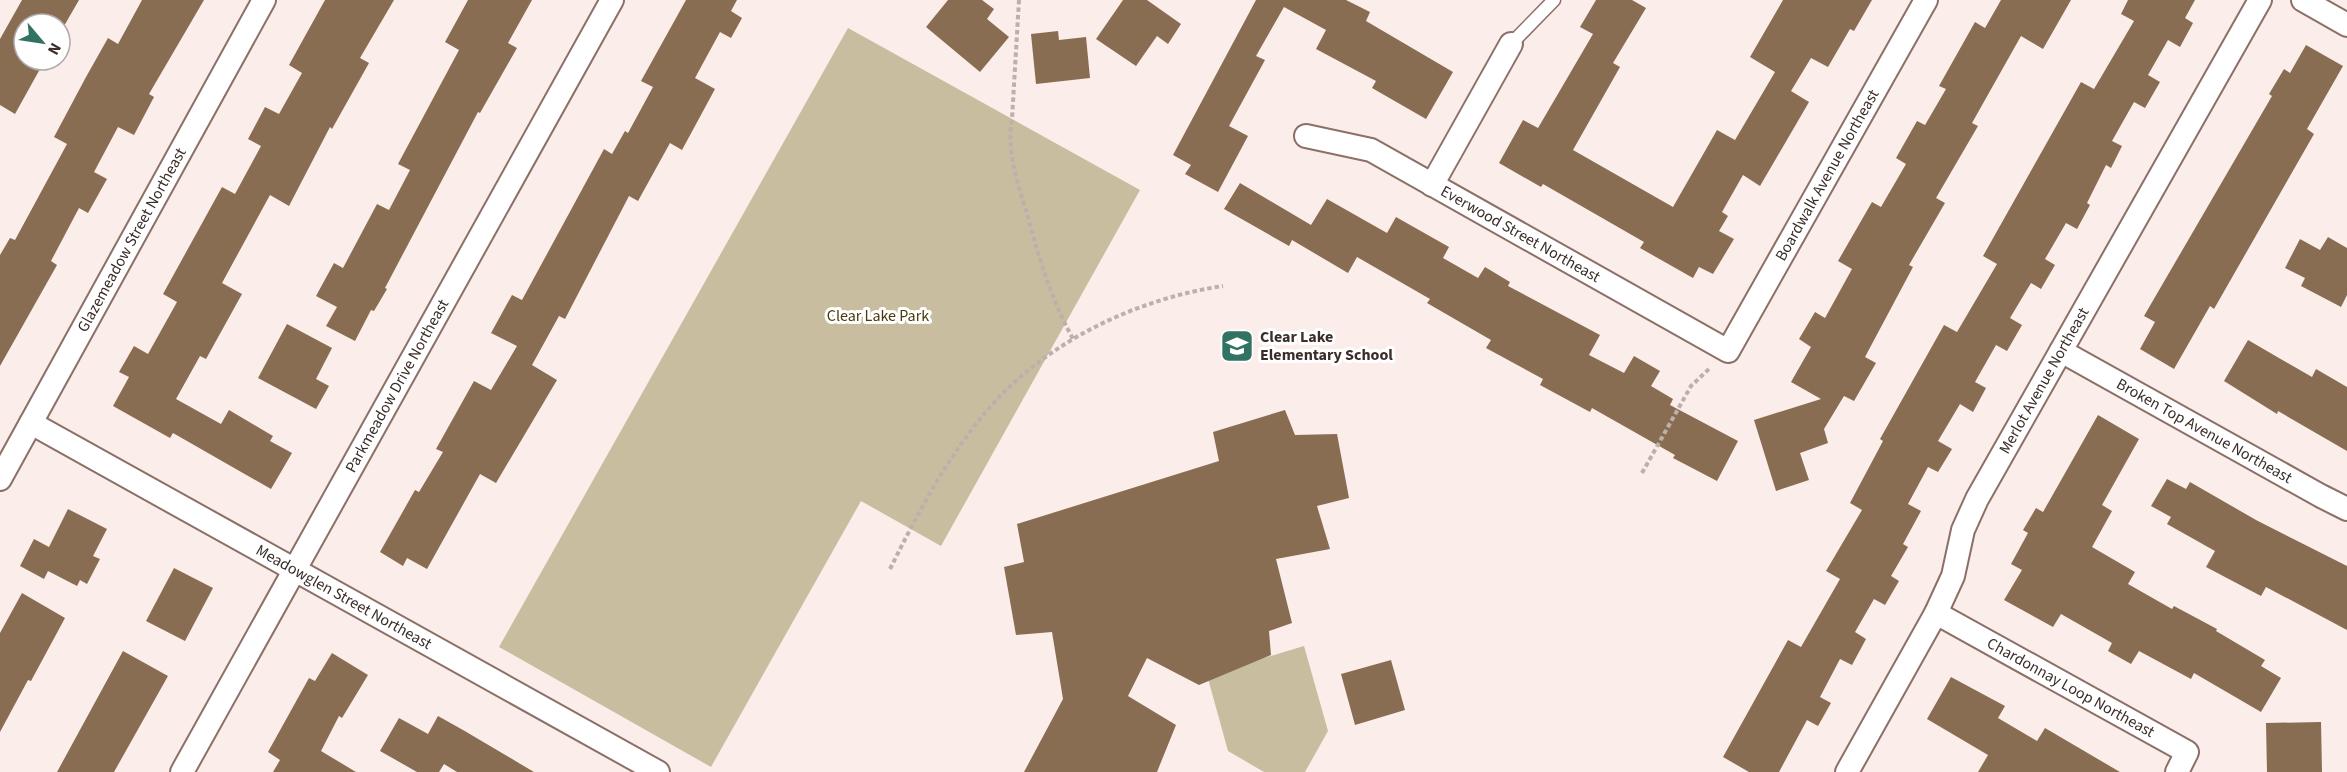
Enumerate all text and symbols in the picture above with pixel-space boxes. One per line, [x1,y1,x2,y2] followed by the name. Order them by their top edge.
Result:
[12,12,72,72] north arrow
[42,39,66,59] text: N
[1770,85,1885,265] street label: Boardwalk Avenue Northeast
[72,143,192,336] street label: Glazemeadow Street Northeast
[1437,180,1605,288] street label: Everwood Street Northeast
[340,295,455,477] street label: Parkmeadow Drive Northeast
[1994,303,2095,458] street label: Merlot Avenue Northeast
[827,305,929,327] park label: Clear Lake Park
[1260,326,1393,366] place label: Clear Lake Elementary School
[1219,328,1255,364] school or university icon: Clear Lake Elementary School
[2112,373,2297,489] street label: Broken Top Avenue Northeast
[252,539,436,655] street label: Meadowglen Street Northeast
[1983,632,2159,743] street label: Chardonnay Loop Northeast

